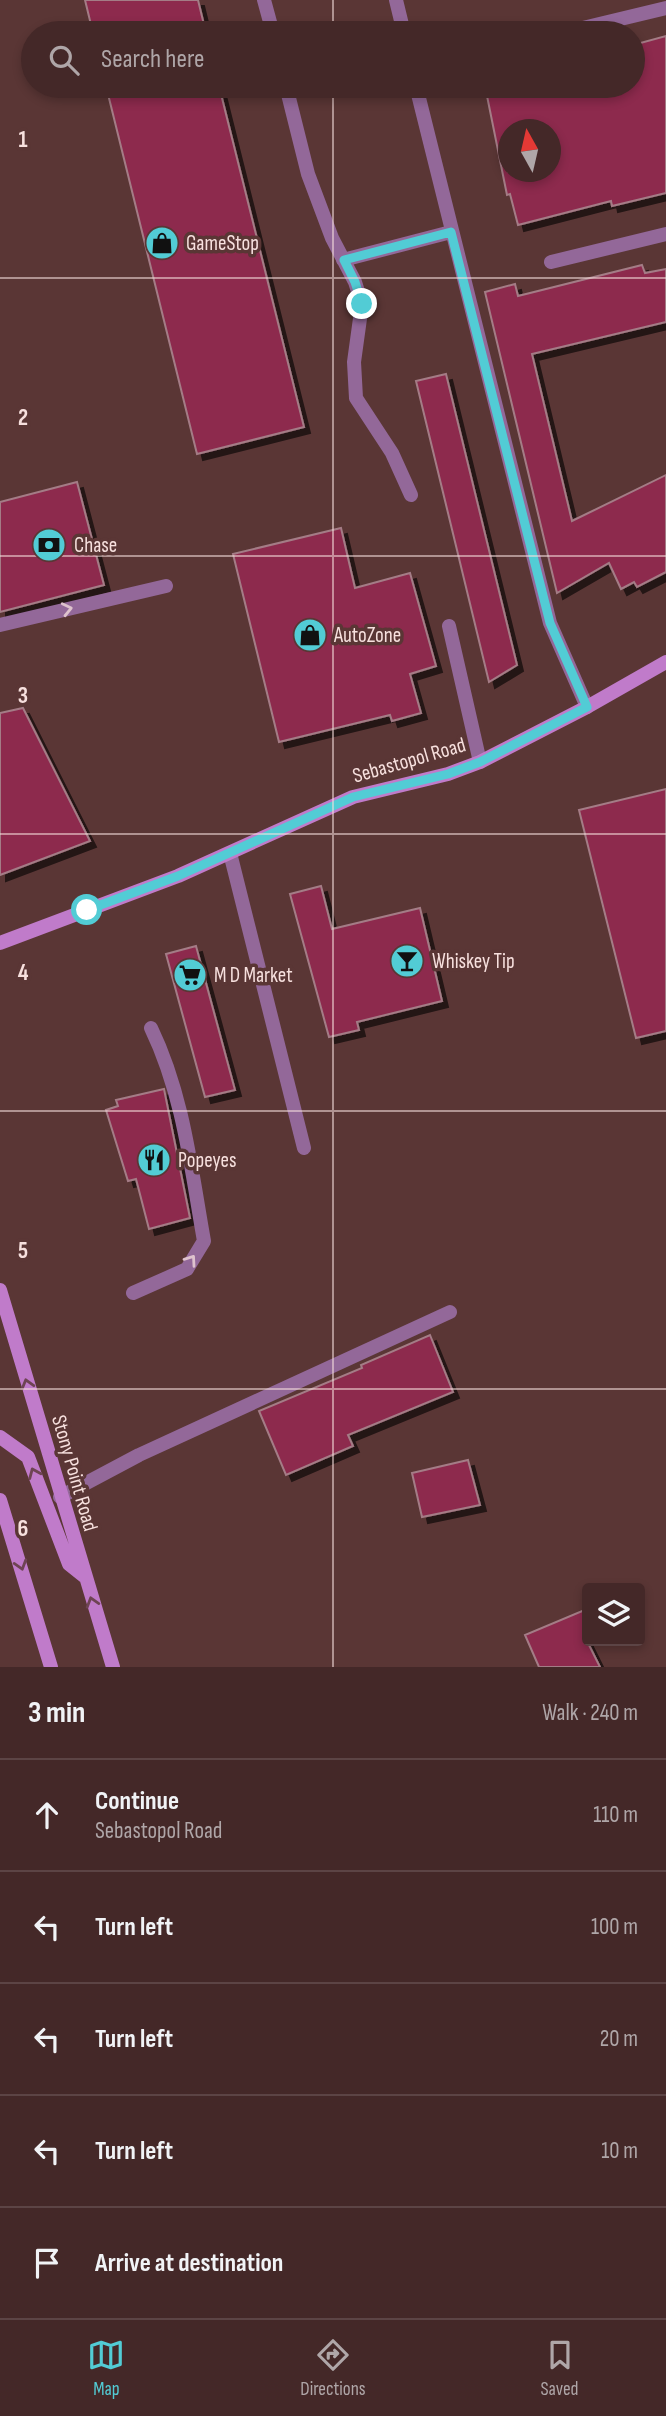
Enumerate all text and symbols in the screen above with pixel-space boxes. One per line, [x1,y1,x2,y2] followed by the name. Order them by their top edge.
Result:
[21,21,645,98] search box
[45,41,83,79] icon: search
[101,44,204,75] text: Search here
[498,119,561,182] north arrow
[18,126,28,154] text: 1
[143,224,181,262] shop icon: GameStop
[186,231,259,256] place label: GameStop
[346,288,377,319] route end
[18,404,28,432] text: 2
[30,526,68,564] bank icon: Chase
[74,533,117,558] place label: Chase
[60,603,72,617] one-way arrow
[291,616,329,654] shop icon: AutoZone
[333,623,401,648] place label: AutoZone
[18,682,28,710] text: 3
[350,732,469,789] street label: Sebastopol Road
[71,894,102,925] route start
[388,942,426,980] bar icon: Whiskey Tip
[432,949,515,974] place label: Whiskey Tip
[171,956,209,994] supermarket icon: M D Market
[18,959,29,987] text: 4
[214,963,293,988] place label: M D Market
[135,1141,173,1179] restaurant icon: Popeyes
[178,1148,237,1173] place label: Popeyes
[18,1237,28,1265] text: 5
[183,1255,195,1268] one-way arrow
[21,1378,35,1390] one-way arrow
[46,1412,103,1534] street label: Stony Point Road
[29,1467,43,1479] one-way arrow
[18,1515,28,1543] text: 6
[12,1558,27,1570] one-way arrow
[582,1583,645,1646] map controls
[582,1583,645,1646] button: layers
[86,1596,101,1608] one-way arrow
[28,1695,85,1731] text: 3 min
[542,1699,638,1727] text: Walk · 240 m
[95,1786,179,1817] text: Continue
[28,1796,66,1834] icon: ahead
[593,1801,638,1829] text: 110 m
[95,1817,222,1845] text: Sebastopol Road
[28,1908,66,1946] icon: left
[95,1912,173,1943] text: Turn left
[591,1913,638,1941] text: 100 m
[28,2020,66,2058] icon: left
[95,2024,173,2055] text: Turn left
[600,2025,638,2053] text: 20 m
[28,2132,66,2170] icon: left
[95,2136,173,2167] text: Turn left
[601,2137,638,2165] text: 10 m
[28,2244,66,2282] icon: arrive
[95,2248,283,2279] text: Arrive at destination
[87,2336,125,2401] tab: Map
[300,2336,366,2401] tab: Directions
[540,2336,579,2401] tab: Saved

